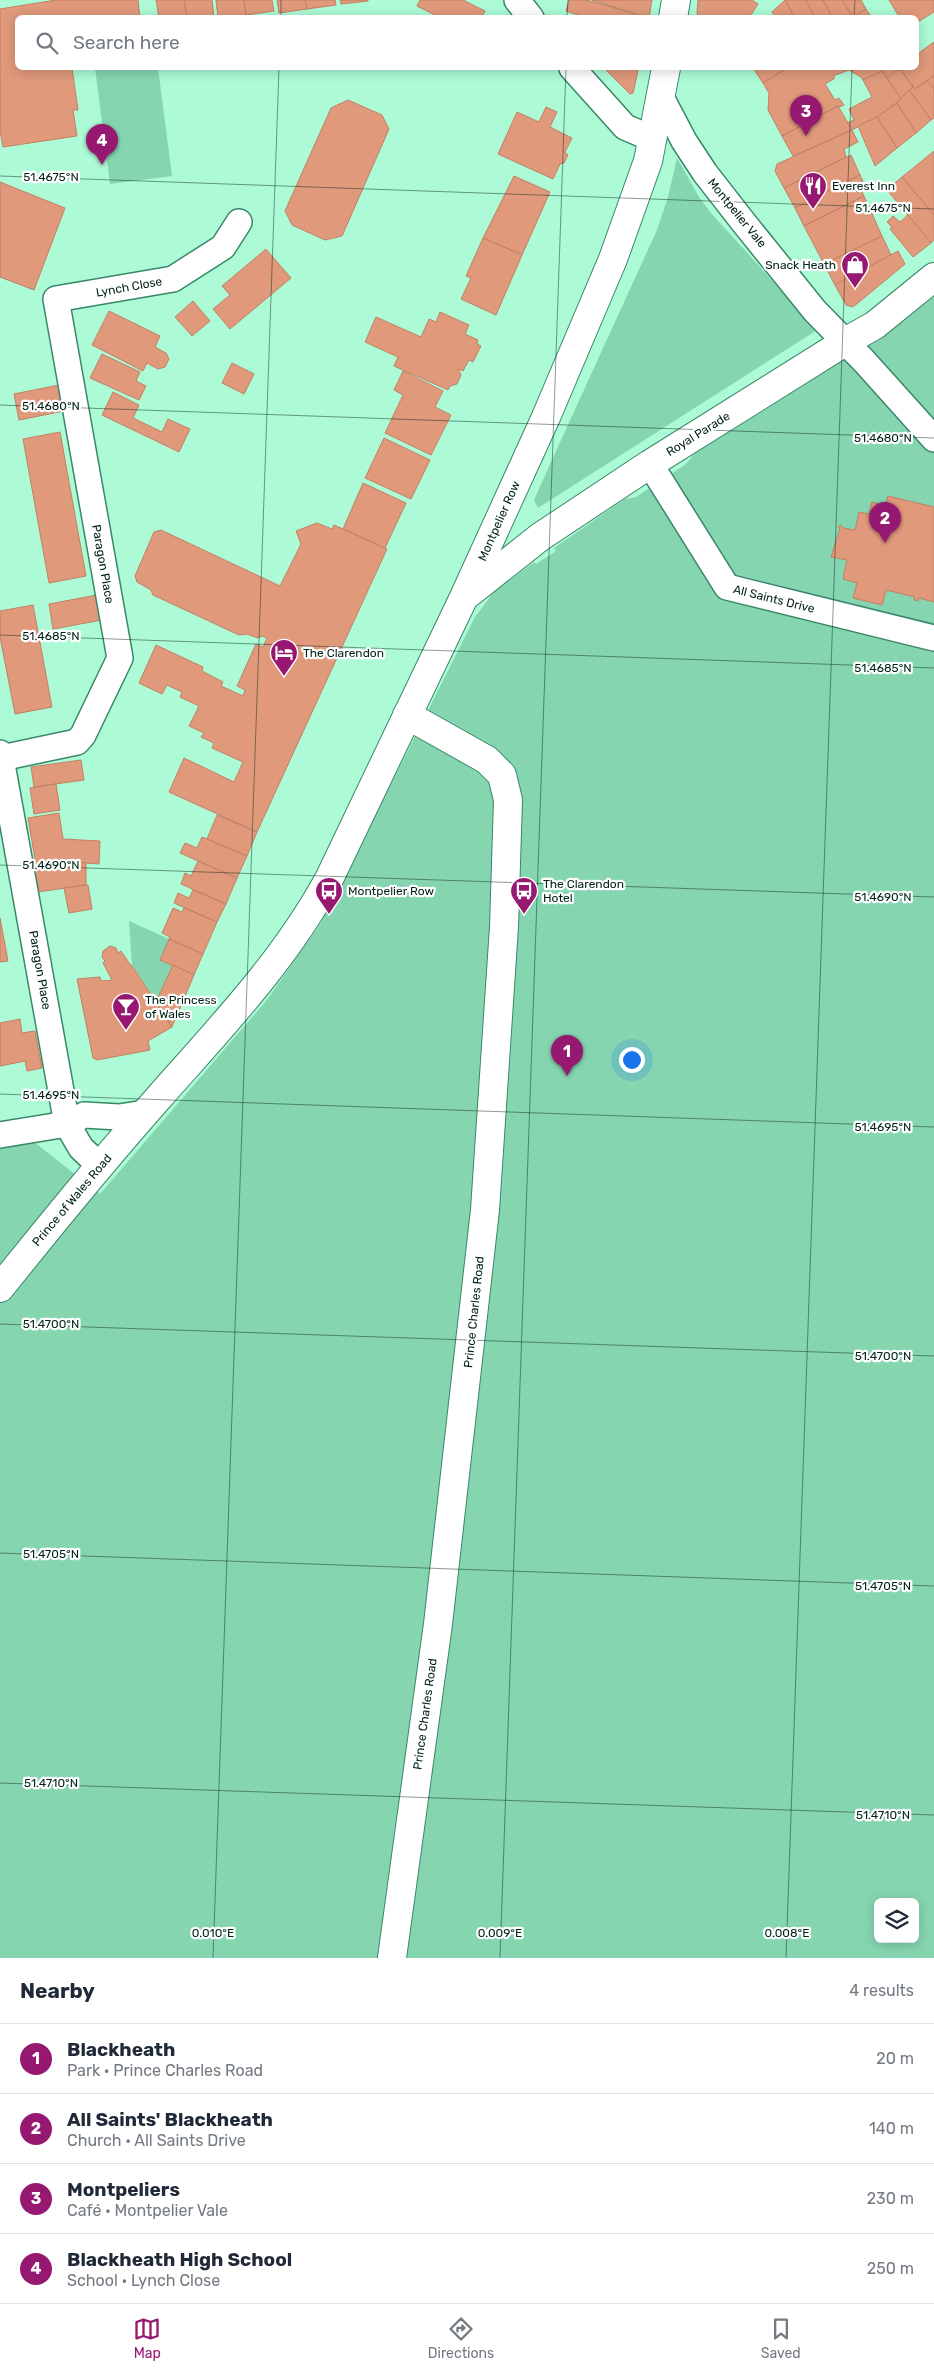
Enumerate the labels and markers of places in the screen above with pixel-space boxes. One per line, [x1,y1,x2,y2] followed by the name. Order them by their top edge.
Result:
[790,95,822,136] pin: 3
[86,124,118,165] pin: 4
[798,171,828,210] restaurant icon: Everest Inn
[832,179,895,193] place label: Everest Inn
[840,250,870,289] shop icon: Snack Heath
[765,258,836,272] place label: Snack Heath
[869,502,901,543] pin: 2
[269,638,299,677] hotel icon: The Clarendon
[303,646,384,660] place label: The Clarendon
[314,876,344,915] bus stop icon: Montpelier Row
[509,876,539,915] bus stop icon: The Clarendon Hotel
[543,877,624,905] place label: The Clarendon Hotel
[348,884,434,898] place label: Montpelier Row
[111,992,141,1031] bar icon: The Princess of Wales
[145,993,217,1021] place label: The Princess of Wales
[551,1035,583,1076] pin: 1

